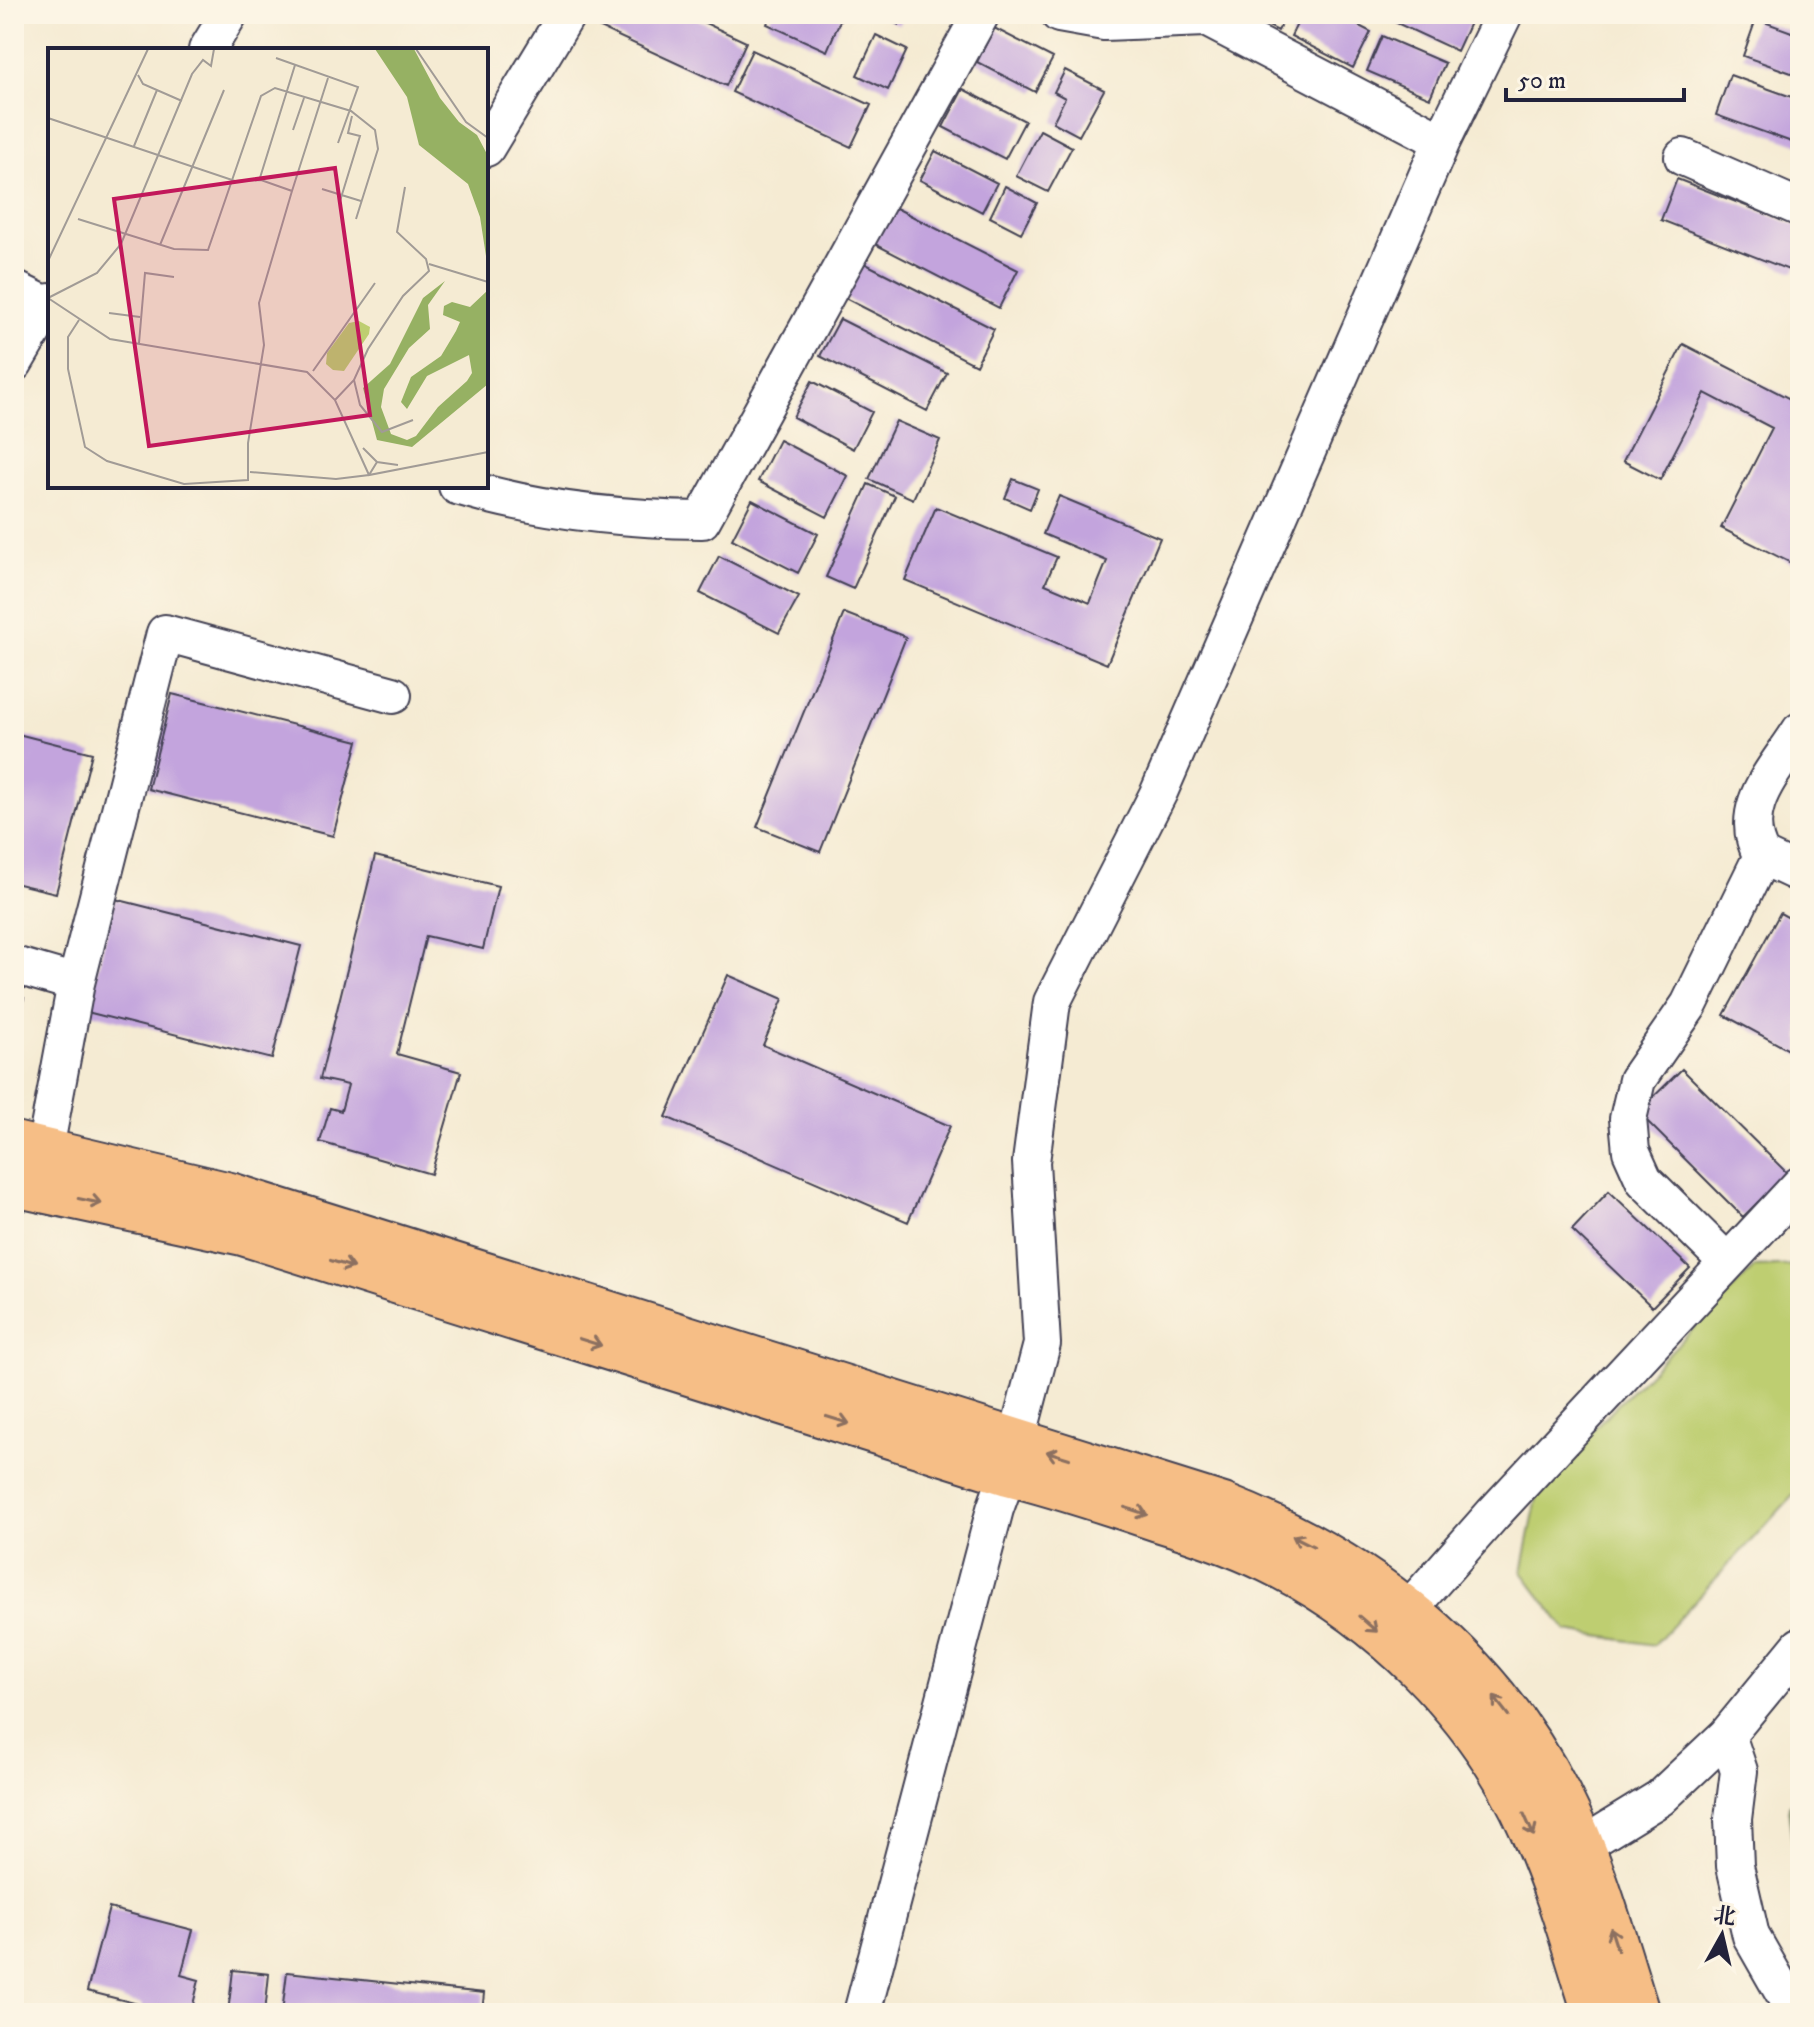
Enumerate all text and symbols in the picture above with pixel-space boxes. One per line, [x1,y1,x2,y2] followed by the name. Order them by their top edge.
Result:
[48,48,488,488] inset map
[1506,52,1684,102] scale bar
[1518,66,1566,96] text: 50 m
[77,1194,103,1209] one-way arrow
[329,1258,354,1272] one-way arrow
[577,1335,603,1350] one-way arrow
[826,1413,851,1428] one-way arrow
[1046,1446,1071,1461] one-way arrow
[1123,1505,1148,1520] one-way arrow
[1292,1532,1316,1548] one-way arrow
[1358,1615,1378,1633] one-way arrow
[1492,1696,1510,1717] one-way arrow
[1523,1812,1538,1837] one-way arrow
[1682,1895,1762,1975] north arrow
[1712,1902,1737,1932] text: 北
[1605,1926,1620,1951] one-way arrow

